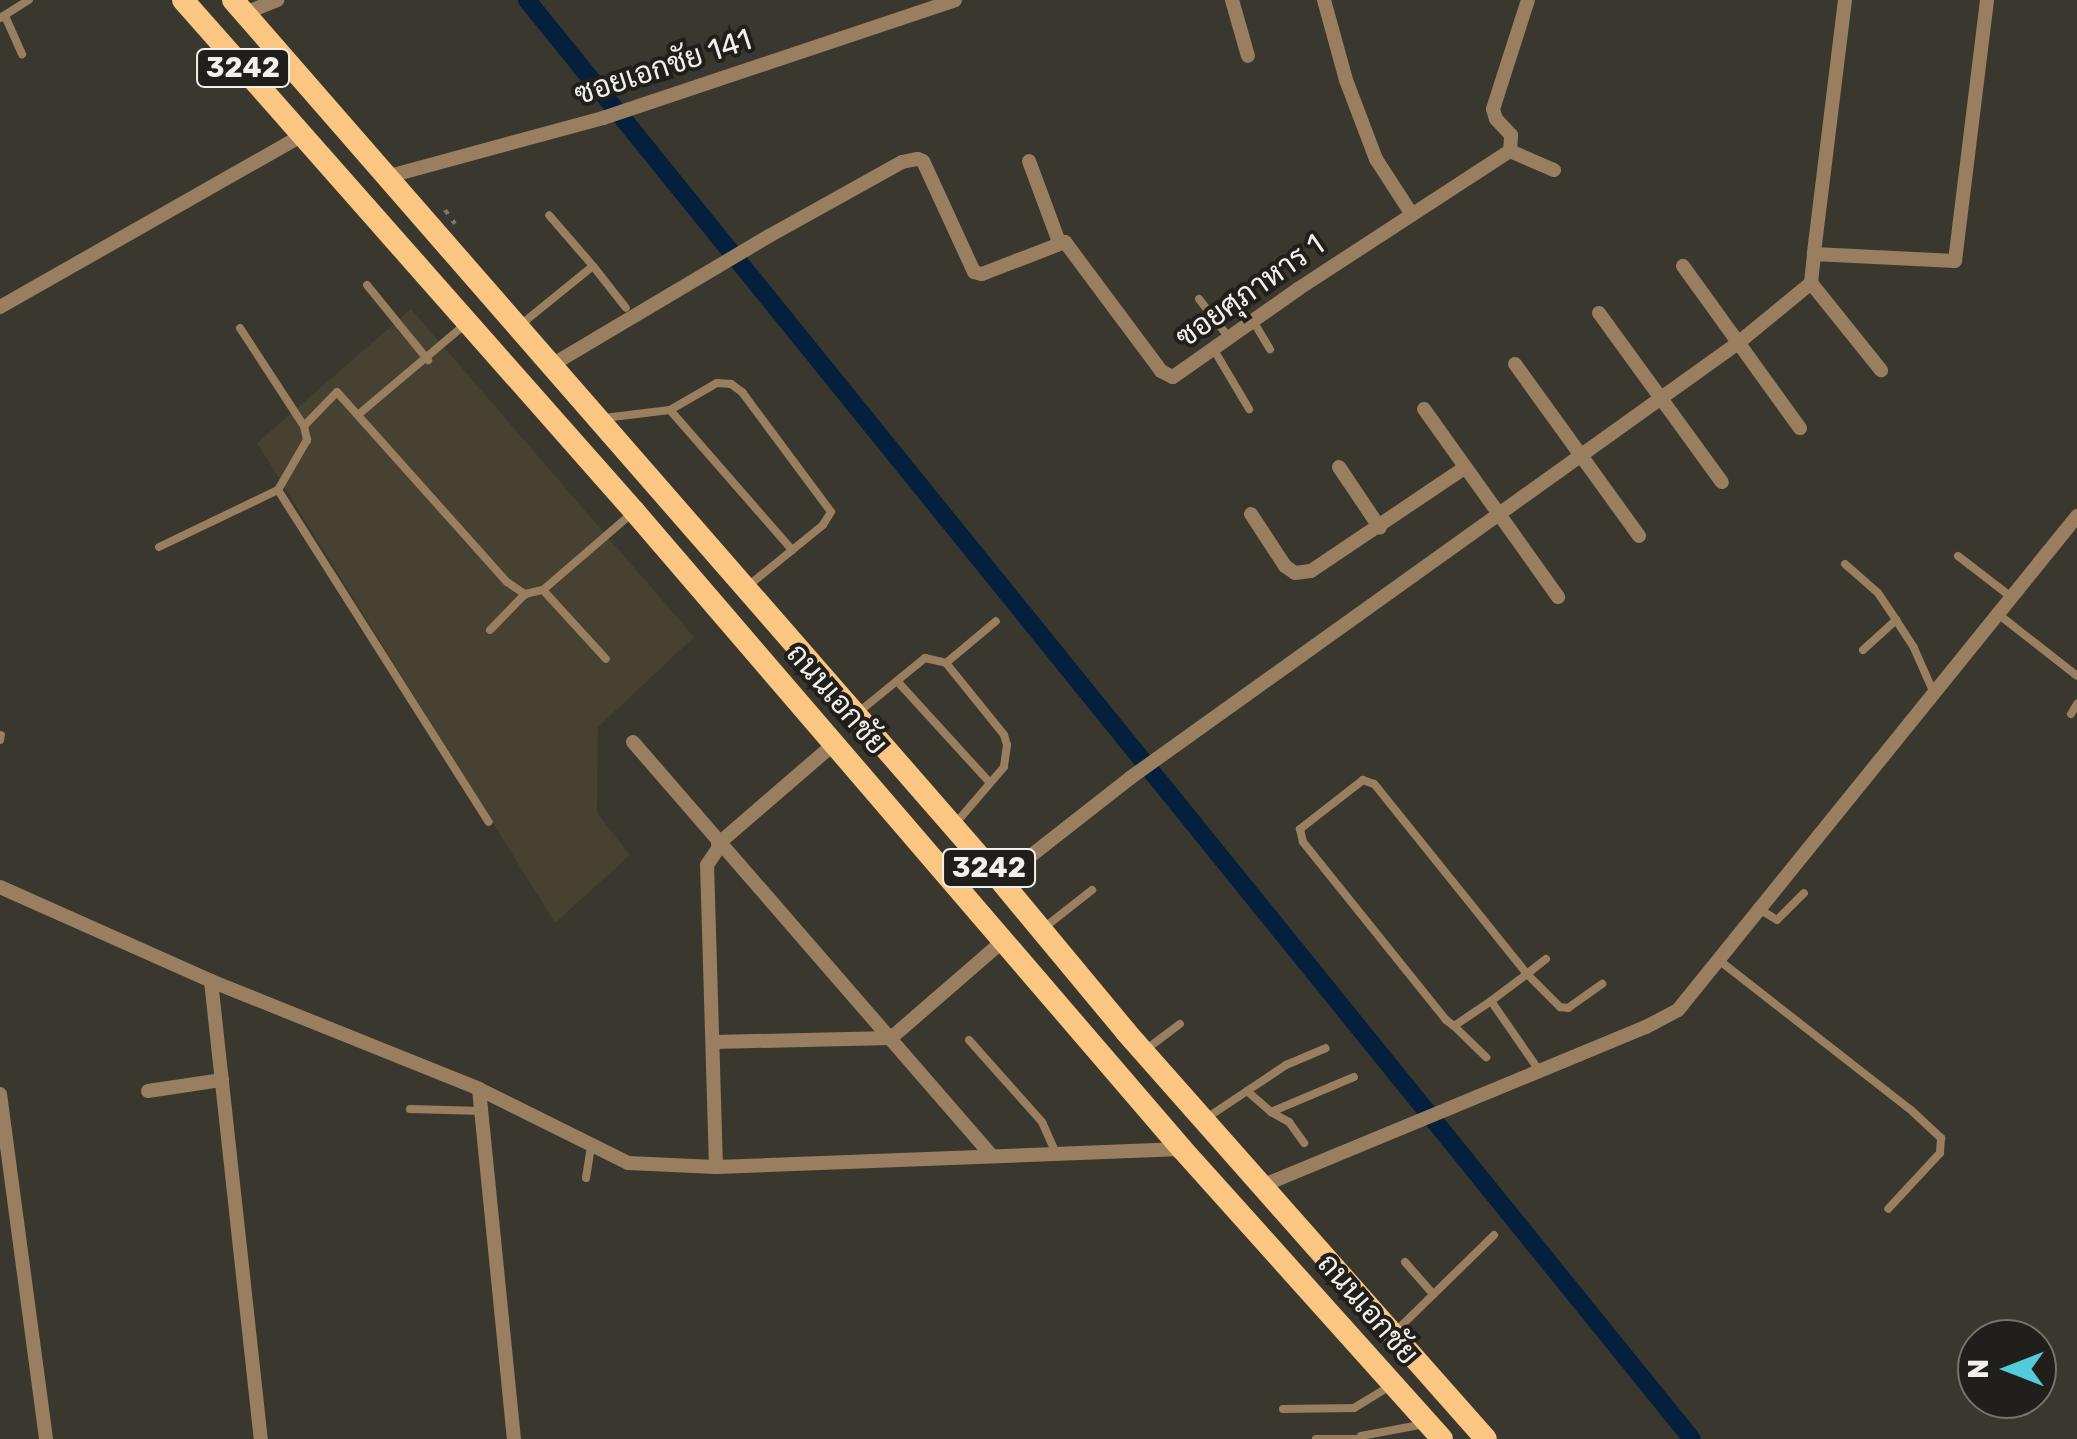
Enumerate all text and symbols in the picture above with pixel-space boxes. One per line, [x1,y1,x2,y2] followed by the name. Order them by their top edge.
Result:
[570,21,756,113] street label: ซอยเอกชัย 141
[196,45,290,91] road number: 3242
[1169,227,1331,355] street label: ซอยศุภาหาร 1
[779,636,895,762] street label: ถนนเอกชัย
[942,845,1036,891] road number: 3242
[1310,1246,1426,1372] street label: ถนนเอกชัย
[1957,1319,2057,1419] north arrow
[1962,1359,1995,1379] text: N

